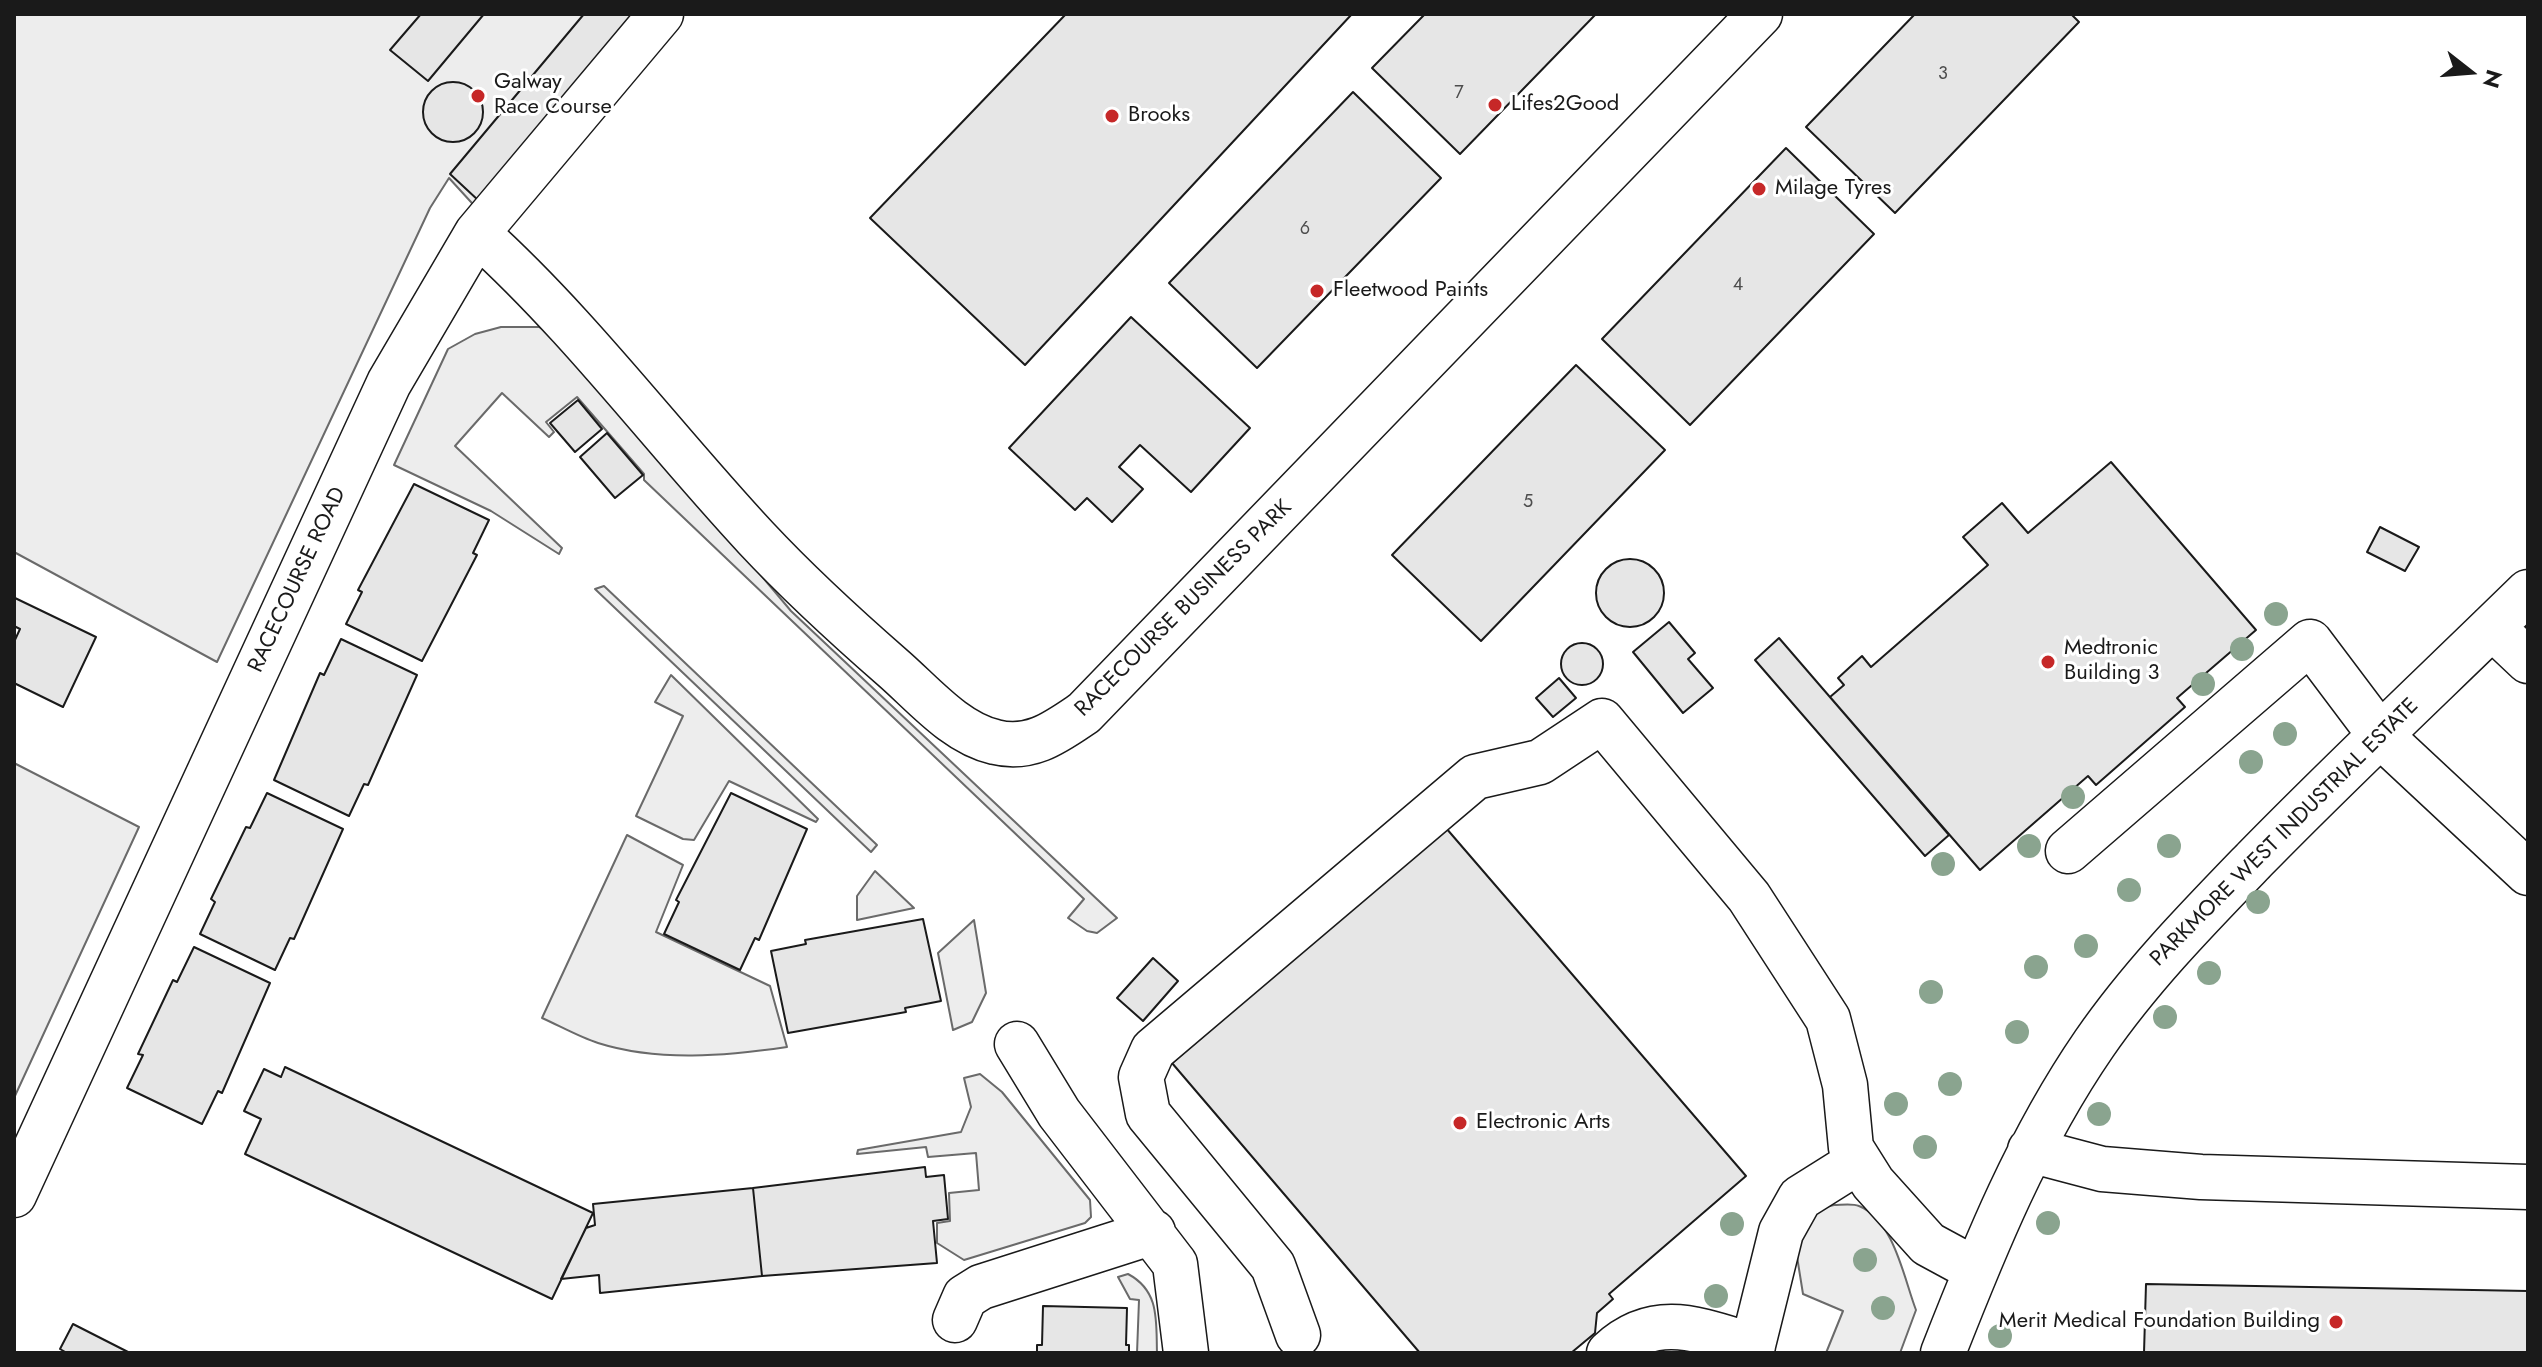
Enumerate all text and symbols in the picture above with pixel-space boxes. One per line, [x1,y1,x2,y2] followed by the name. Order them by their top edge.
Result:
[2430,32,2510,112] north arrow
[1938,64,1948,86] house number: 3
[2475,66,2511,92] text: N
[494,70,612,122] place label: Galway Race Course
[1454,83,1464,105] house number: 7
[469,87,487,105] marker: Galway Race Course
[1511,92,1619,118] place label: Lifes2Good
[1486,96,1504,114] marker: Lifes2Good
[1128,103,1190,129] place label: Brooks
[1103,107,1121,125] marker: Brooks
[1775,176,1891,202] place label: Milage Tyres
[1750,180,1768,198] marker: Milage Tyres
[1300,219,1310,241] house number: 6
[1733,275,1743,297] house number: 4
[1333,278,1488,304] place label: Fleetwood Paints
[1308,282,1326,300] marker: Fleetwood Paints
[244,483,352,677] street label: RACECOURSE ROAD
[1523,492,1533,514] house number: 5
[1070,495,1298,723] street label: RACECOURSE BUSINESS PARK
[2064,636,2160,688] place label: Medtronic Building 3
[2039,653,2057,671] marker: Medtronic Building 3
[2145,693,2425,973] street label: PARKMORE WEST INDUSTRIAL ESTATE
[1476,1110,1610,1136] place label: Electronic Arts
[1451,1114,1469,1132] marker: Electronic Arts
[1999,1309,2320,1335] place label: Merit Medical Foundation Building
[2327,1313,2345,1331] marker: Merit Medical Foundation Building

